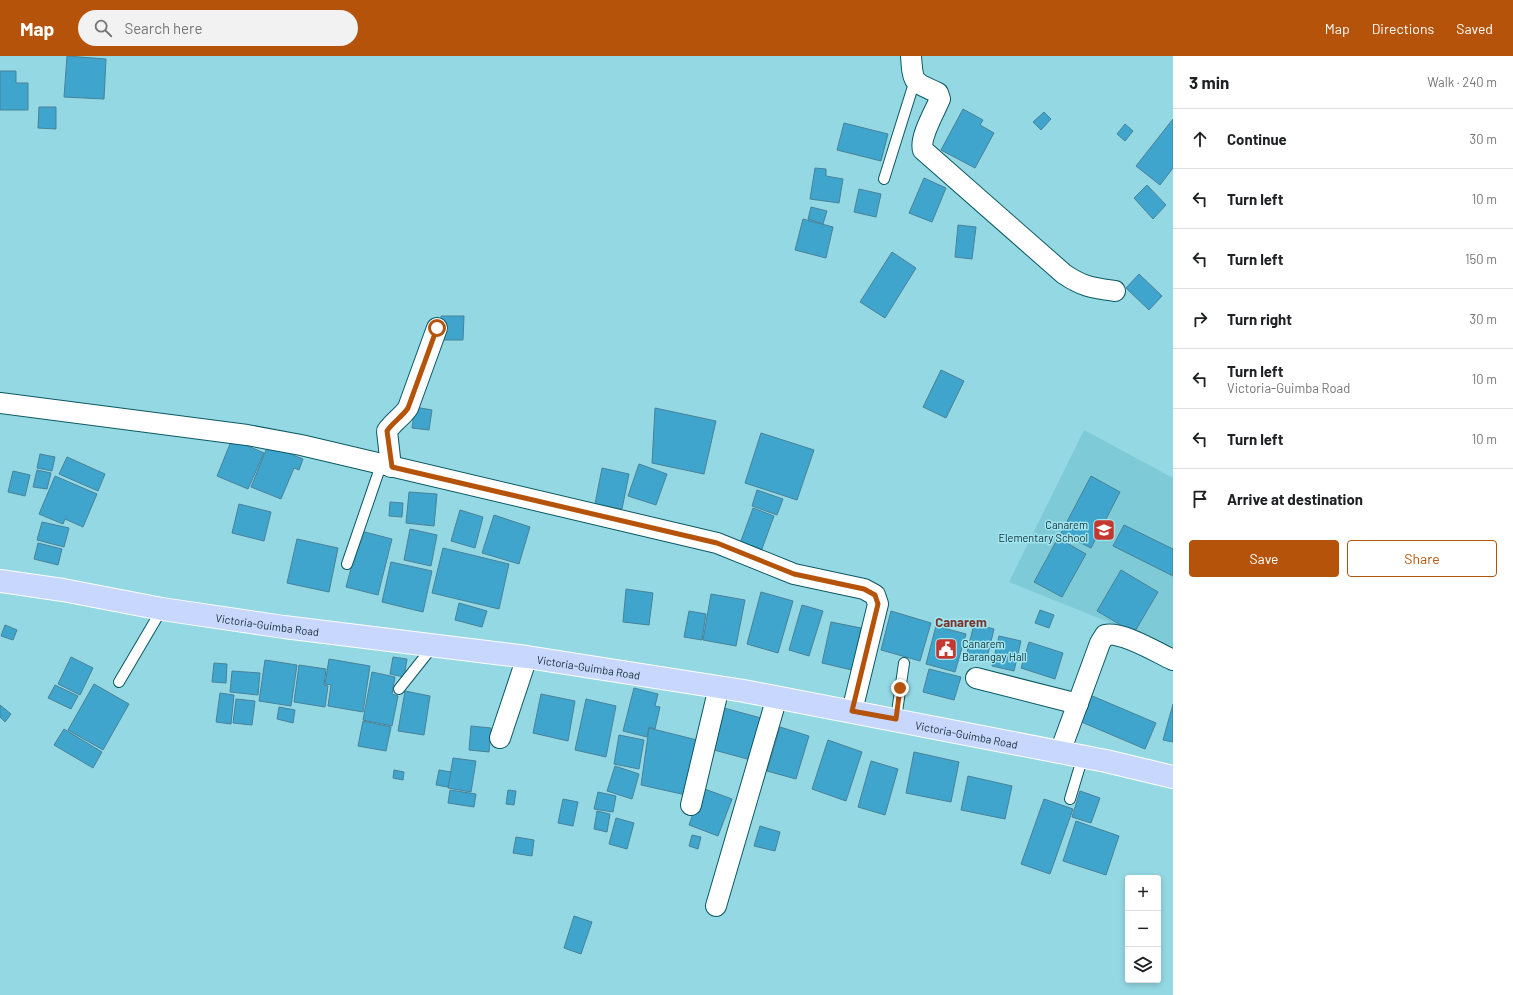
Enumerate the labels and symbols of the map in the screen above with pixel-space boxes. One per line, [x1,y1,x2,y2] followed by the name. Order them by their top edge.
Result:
[428,319,446,337] route start
[1091,517,1117,543] school or university icon: Canarem Elementary School
[998,518,1088,544] place label: Canarem Elementary School
[215,611,320,638] street label: Victoria-Guimba Road
[935,614,987,630] district label: Canarem
[933,636,959,662] public building icon: Canarem Barangay Hall
[962,637,1027,663] place label: Canarem Barangay Hall
[536,652,641,681] street label: Victoria-Guimba Road
[891,679,909,697] route end
[914,718,1019,750] street label: Victoria-Guimba Road

